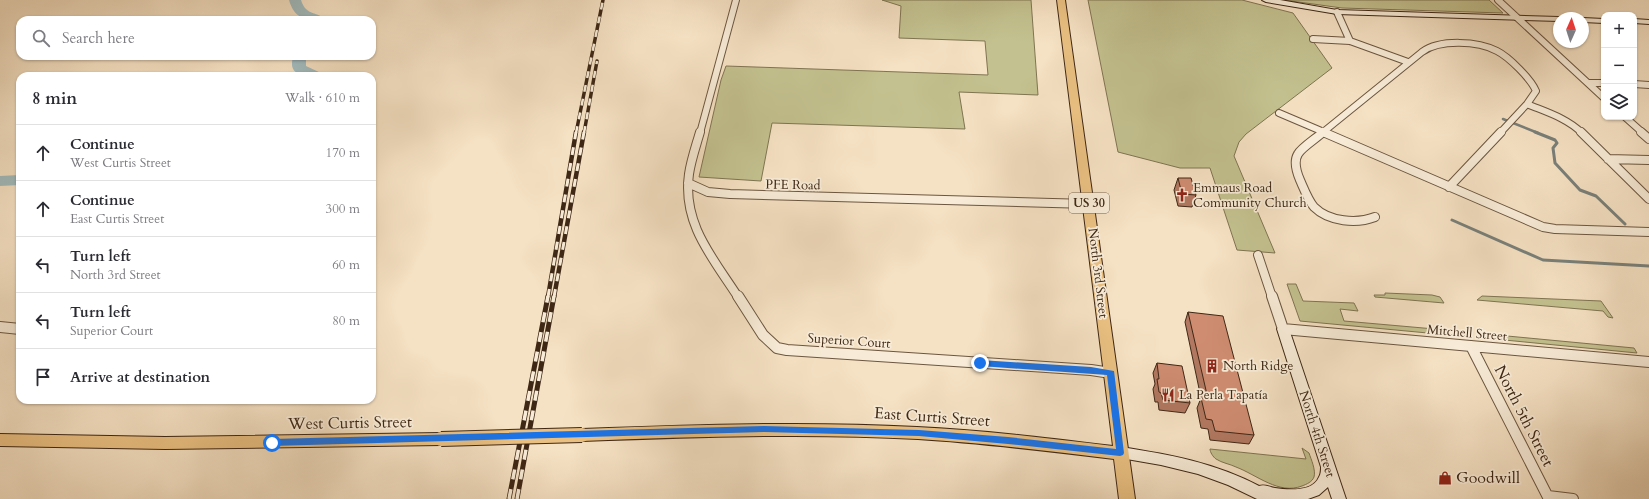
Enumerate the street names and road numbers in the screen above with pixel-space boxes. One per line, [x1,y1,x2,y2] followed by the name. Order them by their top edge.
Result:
[765,176,821,194] street label: PFE Road
[1069,193,1109,213] road number: US 30
[1084,227,1112,319] street label: North 3rd Street
[1426,321,1508,345] street label: Mitchell Street
[807,329,891,353] street label: Superior Court
[1489,362,1559,470] street label: North 5th Street
[1294,388,1340,480] street label: North 4th Street
[873,402,991,432] street label: East Curtis Street
[287,411,412,435] street label: West Curtis Street

